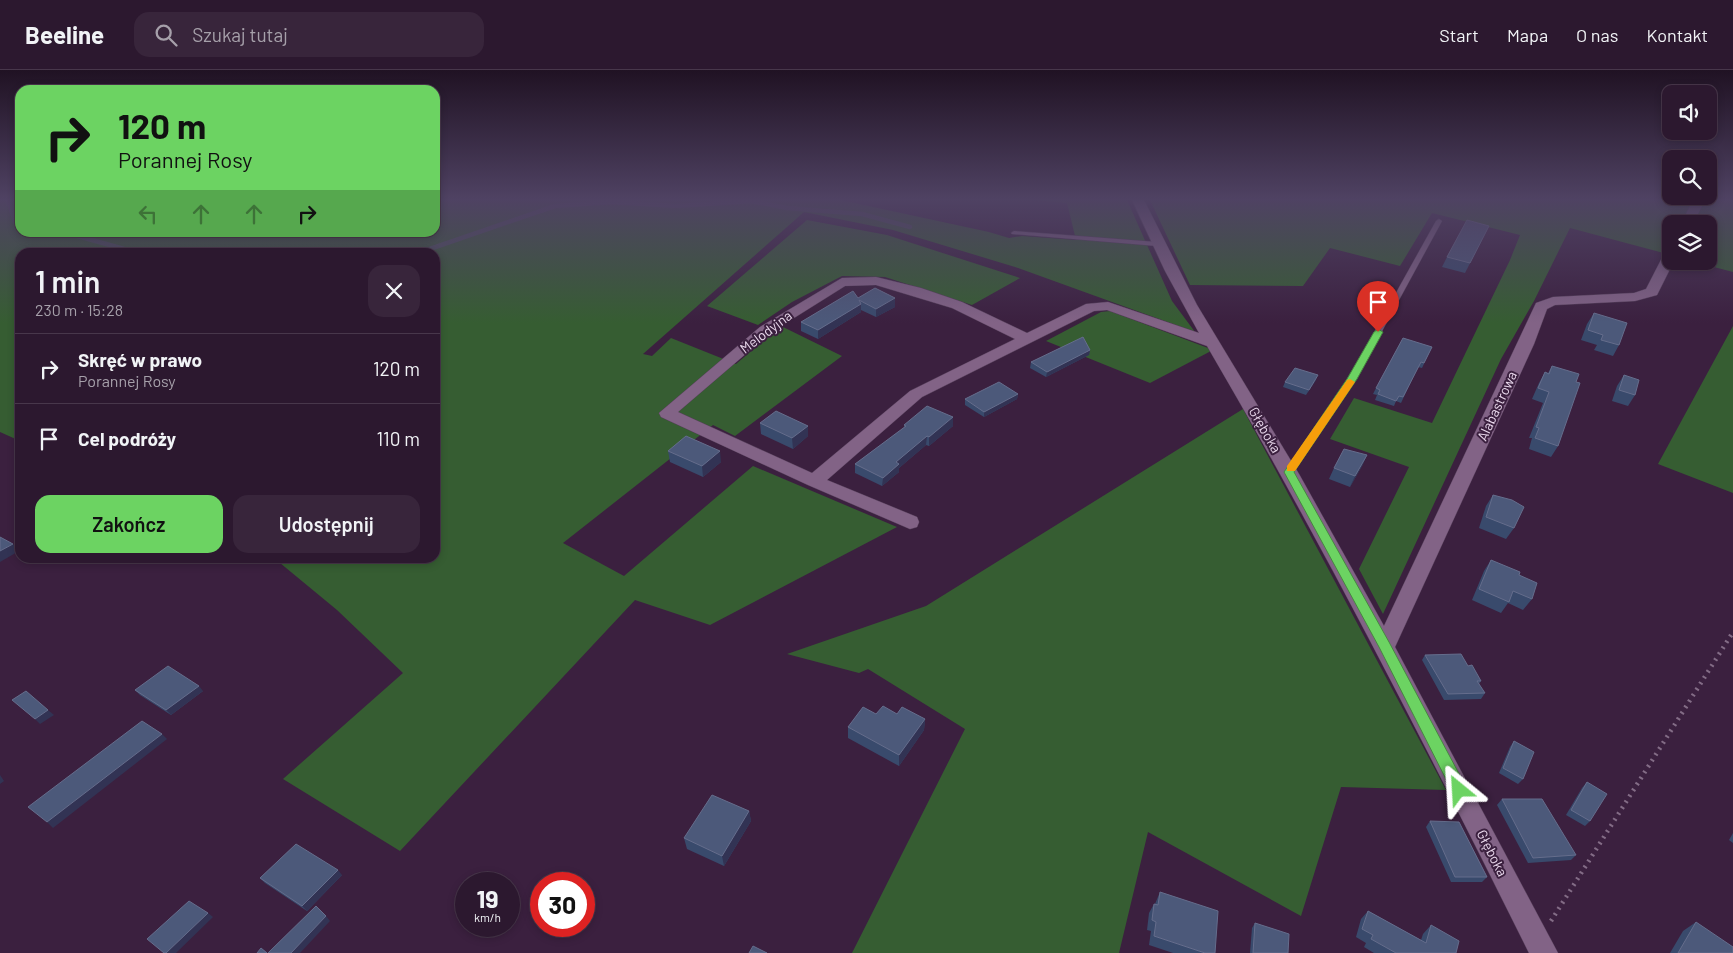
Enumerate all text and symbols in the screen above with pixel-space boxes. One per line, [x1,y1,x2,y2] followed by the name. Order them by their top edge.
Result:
[134,12,484,57] search box
[25,20,104,49] text: Beeline
[152,21,180,49] icon: search
[192,23,288,46] text: Szukaj tutaj
[1439,24,1479,46] text: Start
[1507,24,1548,46] text: Mapa
[1576,24,1618,46] text: O nas
[1646,24,1708,46] text: Kontakt
[1662,85,1717,270] map controls
[1662,85,1717,140] button: sound
[118,104,206,146] text: 120 m
[35,105,100,170] icon: right
[118,146,252,172] text: Porannej Rosy
[1662,150,1717,205] button: search
[134,200,162,228] icon: left
[187,200,215,228] icon: ahead
[240,200,268,228] icon: ahead
[293,200,321,228] icon: right
[1662,215,1717,270] button: layers
[35,263,100,299] text: 1 min
[368,265,420,317] button: close
[1357,281,1399,332] pin
[1364,288,1392,316] icon: arrive
[35,300,123,319] text: 230 m · 15:28
[736,307,795,357] street label: Melodyjna
[78,348,202,371] text: Skręć w prawo
[35,355,63,383] icon: right
[373,357,420,380] text: 120 m
[1473,368,1520,443] street label: Alabastrowa
[78,371,176,390] text: Porannej Rosy
[1246,404,1285,456] street label: Głęboka
[35,425,63,453] icon: arrive
[78,427,176,450] text: Cel podróży
[376,427,420,450] text: 110 m
[35,495,223,553] button: Zakończ
[233,495,420,553] button: Udostępnij
[1432,763,1484,815] position arrow
[1474,827,1511,879] street label: Głęboka
[530,872,595,937] speed limit sign: 30
[476,883,499,913] text: 19
[474,910,501,924] text: km/h

